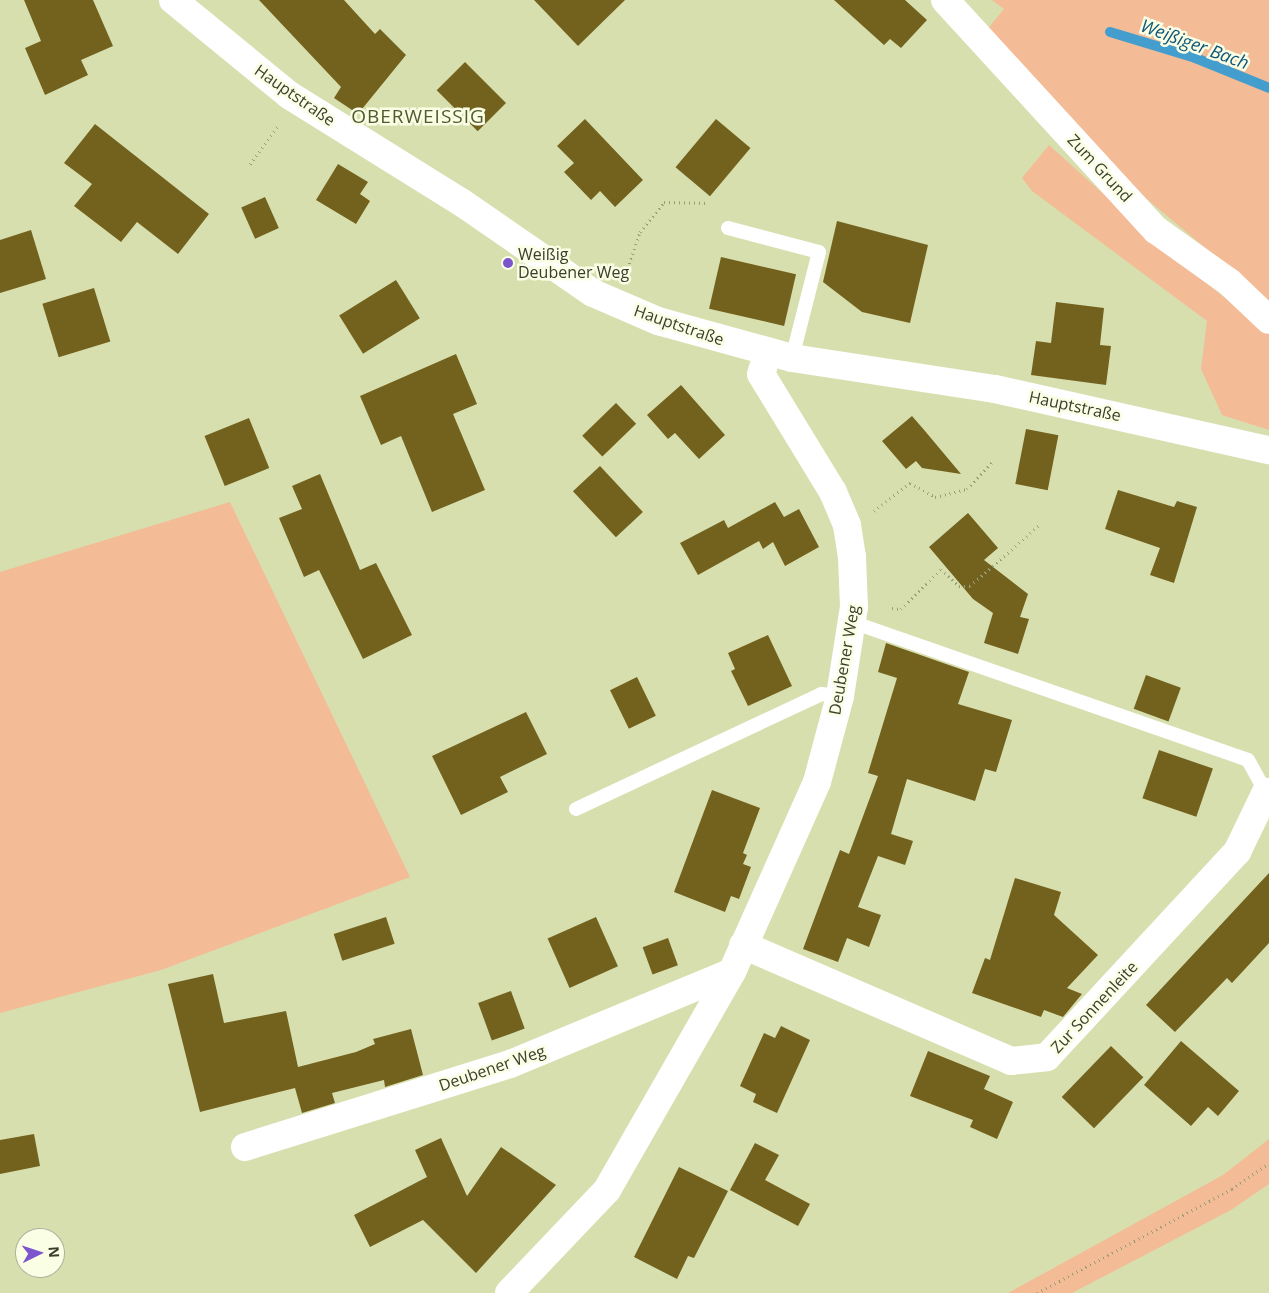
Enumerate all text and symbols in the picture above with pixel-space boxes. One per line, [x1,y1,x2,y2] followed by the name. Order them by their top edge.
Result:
[1138,14,1252,74] water label: Weißiger Bach
[251,60,339,130] street label: Hauptstraße
[350,106,486,128] district label: OBERWEISSIG
[1064,130,1136,206] street label: Zum Grund
[518,244,629,282] place label: Weißig Deubener Weg
[502,257,514,269] marker: Weißig Deubener Weg
[632,301,726,349] street label: Hauptstraße
[1027,387,1123,425] street label: Hauptstraße
[825,604,863,716] street label: Deubener Weg
[1047,957,1141,1057] street label: Zur Sonnenleite
[436,1041,548,1095] street label: Deubener Weg
[15,1228,65,1278] north arrow
[45,1246,64,1258] text: N

